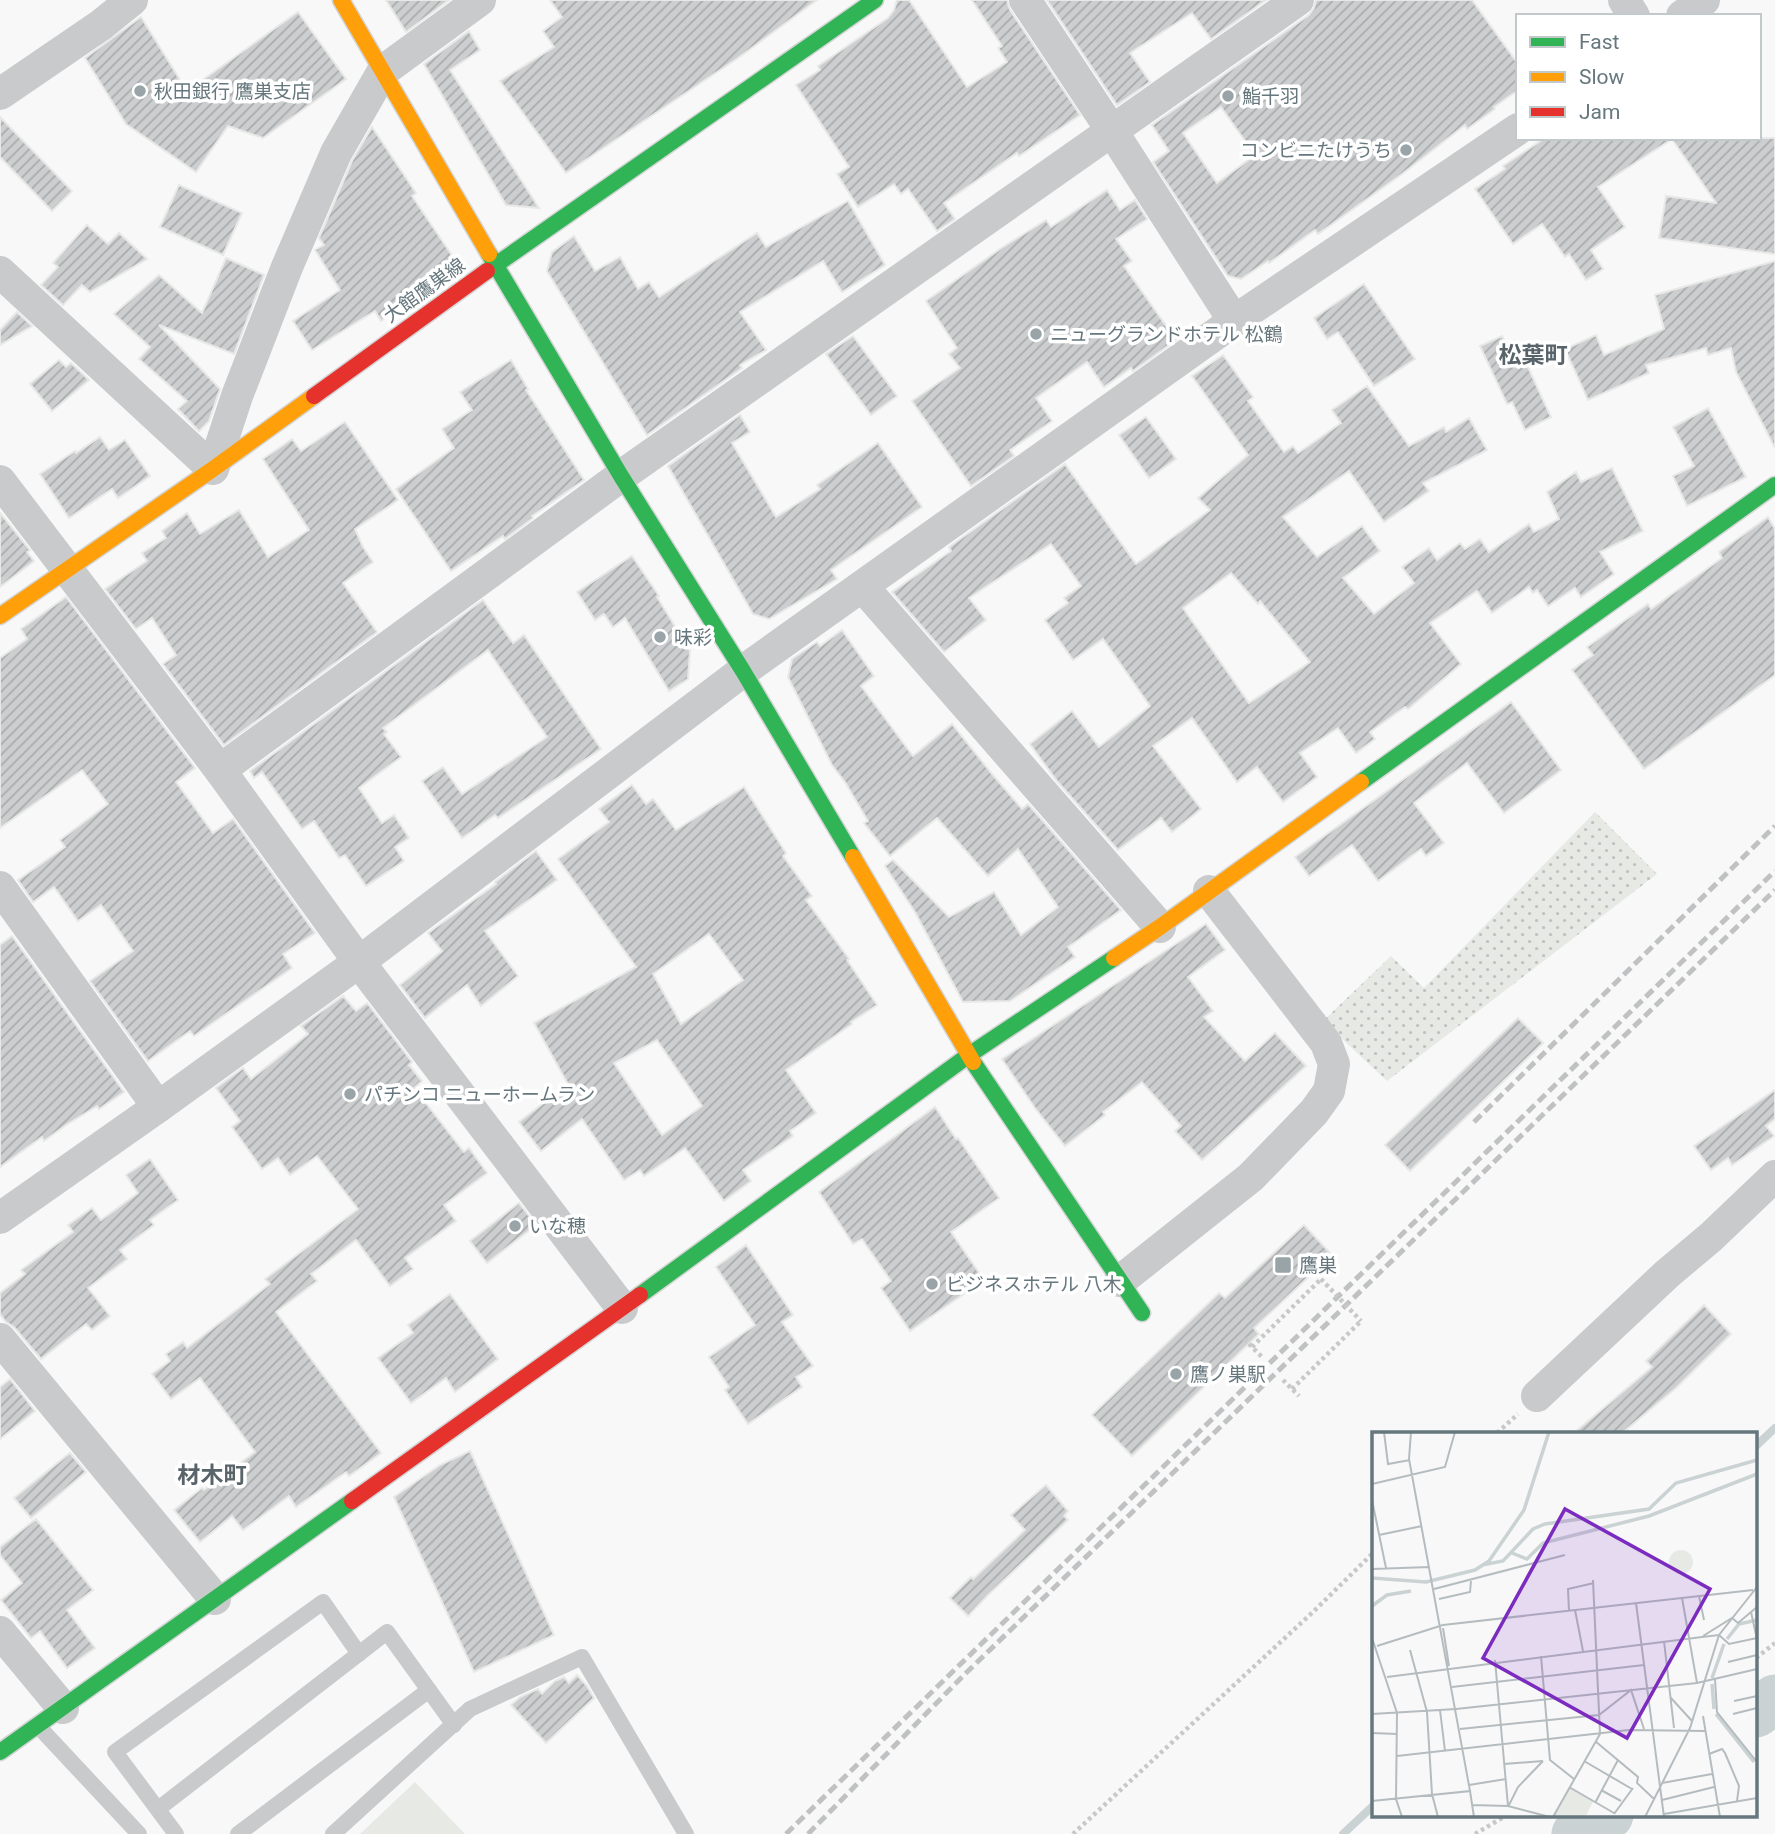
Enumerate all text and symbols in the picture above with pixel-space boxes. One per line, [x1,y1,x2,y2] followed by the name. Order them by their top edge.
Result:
[1516,14,1761,140] legend
[1579,30,1620,54] text: Fast
[1579,65,1625,89] text: Slow
[154,80,311,103] place label: 秋田銀行 鷹巣支店
[132,83,148,99] marker: 秋田銀行 鷹巣支店
[1242,85,1299,108] place label: 鮨千羽
[1220,88,1236,104] marker: 鮨千羽
[1579,100,1620,124] text: Jam
[1240,139,1392,162] place label: コンビニたけうち
[1398,142,1414,158] marker: コンビニたけうち
[379,253,469,328] street label: 大館鷹巣線
[1050,323,1283,346] place label: ニューグランドホテル 松鶴
[1028,326,1044,342] marker: ニューグランドホテル 松鶴
[1499,342,1568,369] district label: 松葉町
[674,626,712,649] place label: 味彩
[652,629,668,645] marker: 味彩
[364,1083,595,1106] place label: パチンコ ニューホームラン
[342,1086,358,1102] marker: パチンコ ニューホームラン
[529,1215,586,1238] place label: いな穂
[507,1218,523,1234] marker: いな穂
[1299,1254,1337,1277] place label: 鷹巣
[1273,1255,1293,1275] marker: 鷹巣
[946,1273,1122,1296] place label: ビジネスホテル 八木
[924,1276,940,1292] marker: ビジネスホテル 八木
[1190,1363,1266,1386] place label: 鷹ノ巣駅
[1168,1366,1184,1382] marker: 鷹ノ巣駅
[1372,1432,1758,1816] inset map
[178,1462,247,1489] district label: 材木町

